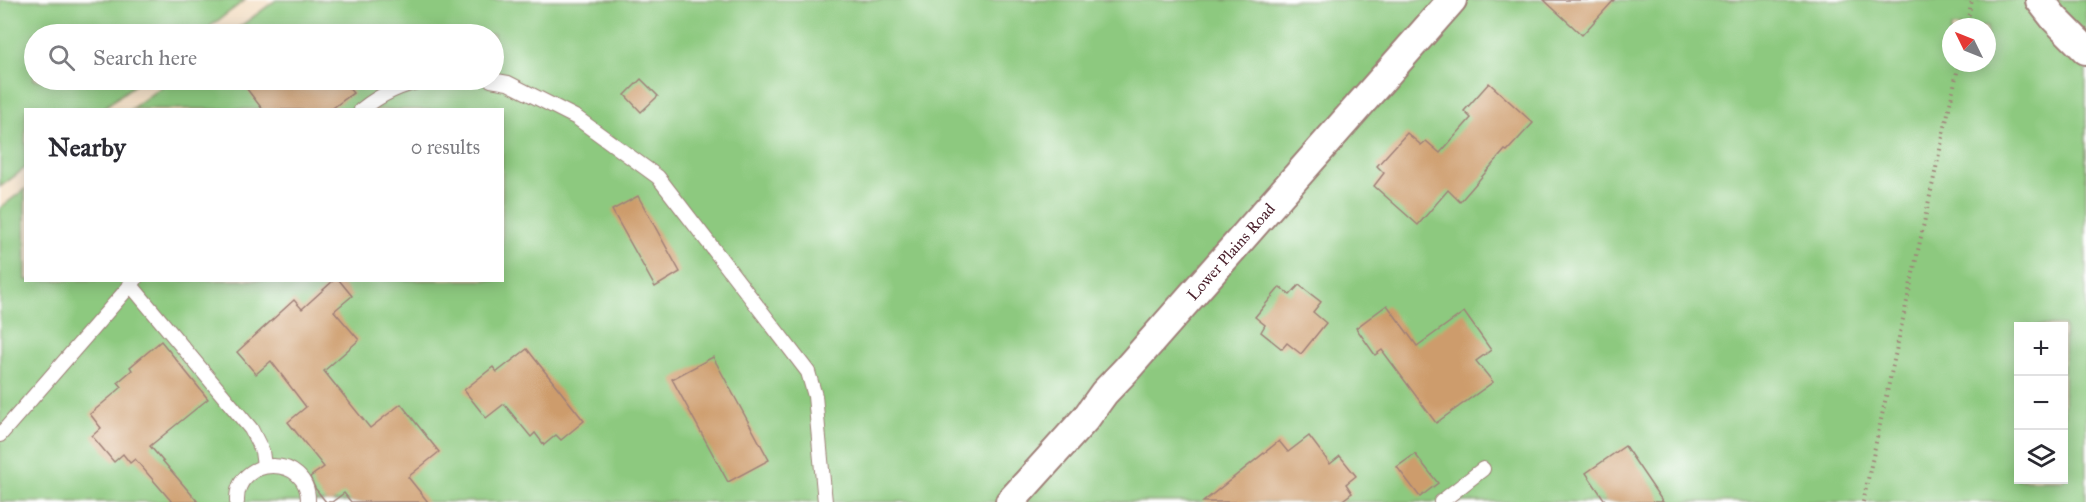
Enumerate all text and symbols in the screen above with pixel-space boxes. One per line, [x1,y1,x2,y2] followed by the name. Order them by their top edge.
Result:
[1942,18,1996,72] north arrow
[24,24,504,90] search box
[45,41,78,74] icon: search
[93,44,197,71] text: Search here
[48,131,126,163] text: Nearby
[411,135,480,159] text: 0 results
[1183,199,1279,304] street label: Lower Plains Road
[2014,322,2068,484] map controls
[2014,322,2068,376] button: +
[2014,376,2068,430] button: −
[2014,430,2068,484] button: layers

